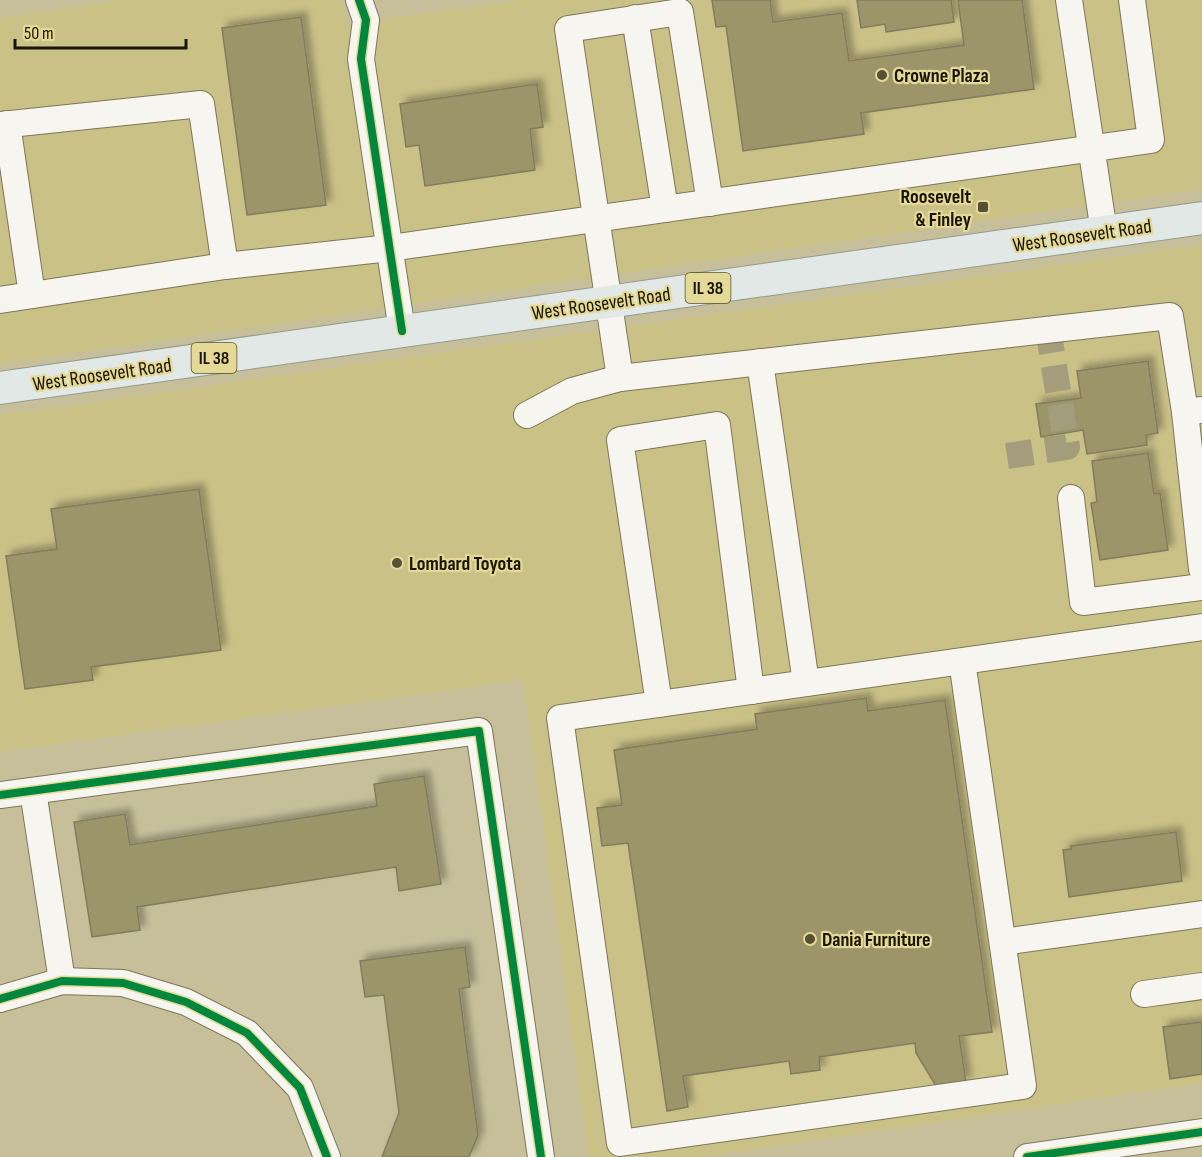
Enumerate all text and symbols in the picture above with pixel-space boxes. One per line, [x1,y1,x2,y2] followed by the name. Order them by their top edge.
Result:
[15,12,186,50] scale bar
[24,23,54,44] text: 50 m
[894,64,989,88] place label: Crowne Plaza
[875,68,889,82] marker: Crowne Plaza
[900,185,972,232] place label: Roosevelt & Finley
[976,200,990,214] marker: Roosevelt & Finley
[1011,214,1153,258] street label: West Roosevelt Road
[686,273,730,303] road number: IL 38
[530,282,672,326] street label: West Roosevelt Road
[192,343,236,373] road number: IL 38
[31,353,173,397] street label: West Roosevelt Road
[409,552,521,576] place label: Lombard Toyota
[390,556,404,570] marker: Lombard Toyota
[822,928,931,952] place label: Dania Furniture
[803,932,817,946] marker: Dania Furniture

